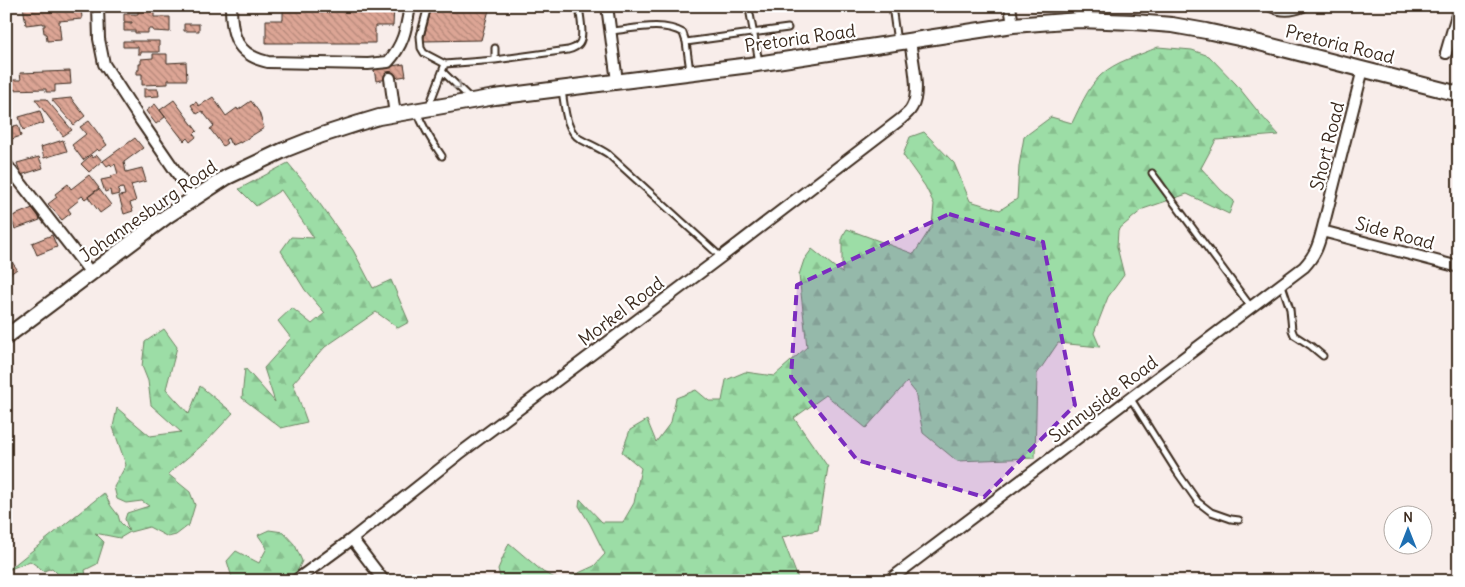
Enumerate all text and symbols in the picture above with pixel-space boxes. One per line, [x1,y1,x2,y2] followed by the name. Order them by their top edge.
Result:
[743,19,857,57] street label: Pretoria Road
[1283,19,1397,69] street label: Pretoria Road
[452,80,461,89] one-way arrow
[1305,99,1349,193] street label: Short Road
[75,155,222,267] street label: Johannesburg Road
[1353,211,1437,255] street label: Side Road
[574,271,669,351] street label: Morkel Road
[1044,350,1162,447] street label: Sunnyside Road
[1382,504,1432,554] north arrow
[1403,508,1413,526] text: N

